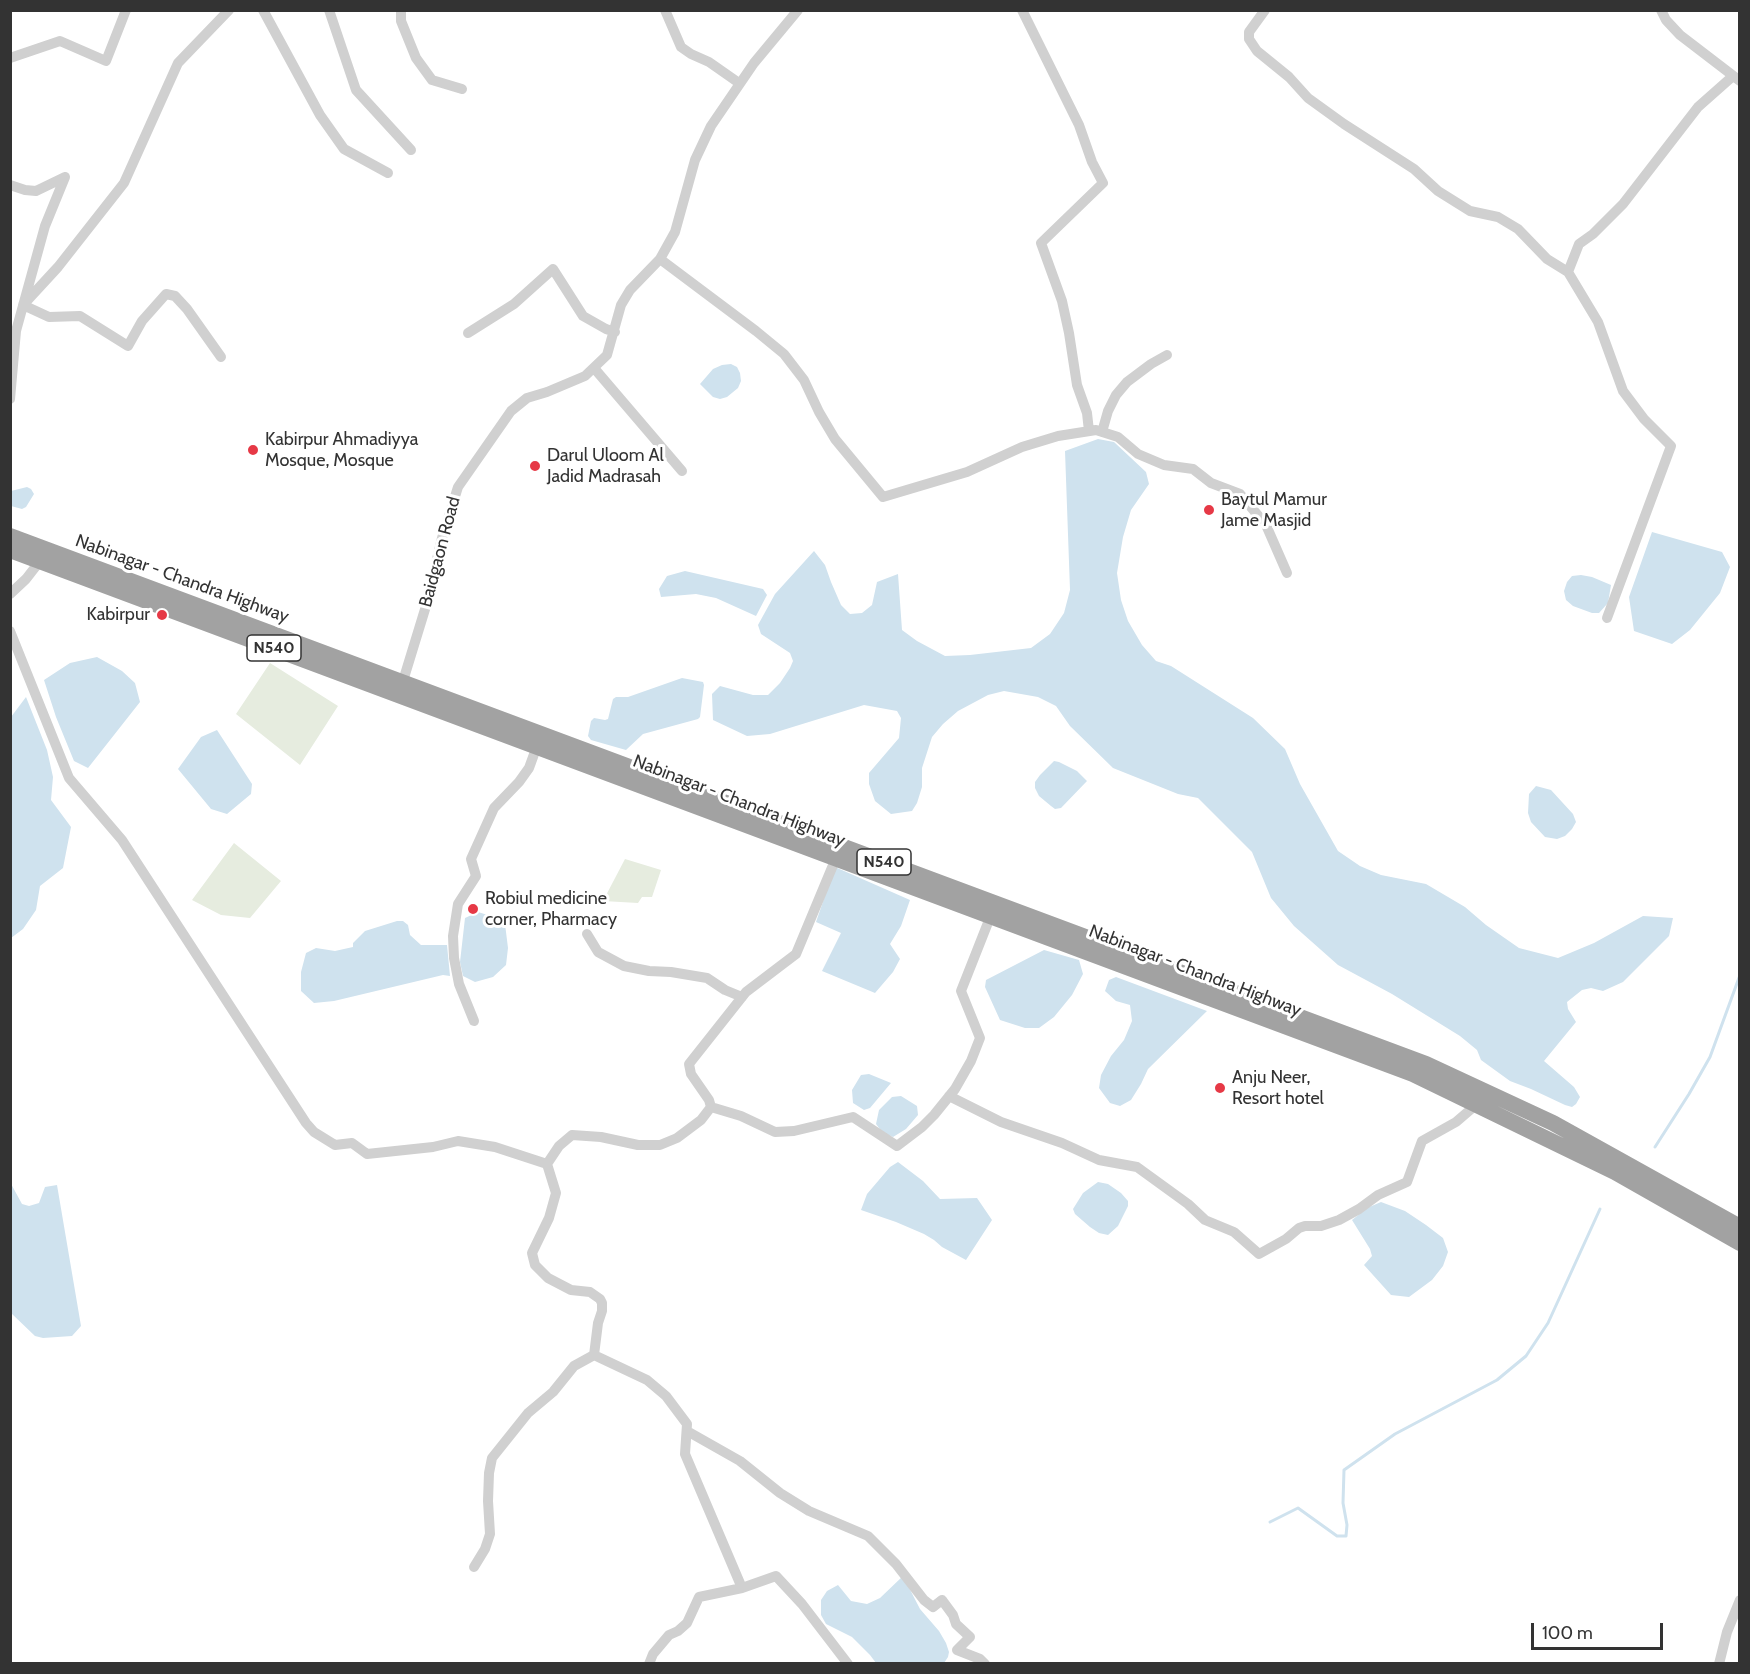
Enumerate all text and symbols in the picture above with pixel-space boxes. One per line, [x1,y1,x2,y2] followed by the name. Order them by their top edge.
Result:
[265,429,418,472] place label: Kabirpur Ahmadiyya Mosque, Mosque
[246,443,260,457] marker: Kabirpur Ahmadiyya Mosque, Mosque
[547,445,664,488] place label: Darul Uloom Al Jadid Madrasah
[528,459,542,473] marker: Darul Uloom Al Jadid Madrasah
[1221,489,1327,532] place label: Baytul Mamur Jame Masjid
[415,494,465,610] street label: Baidgaon Road
[1202,503,1216,517] marker: Baytul Mamur Jame Masjid
[72,530,292,628] street label: Nabinagar - Chandra Highway
[87,604,150,626] place label: Kabirpur
[155,608,169,622] marker: Kabirpur
[247,635,301,661] road number: N540
[630,750,848,852] street label: Nabinagar - Chandra Highway
[857,849,911,875] road number: N540
[485,888,617,930] place label: Robiul medicine corner, Pharmacy
[466,902,480,916] marker: Robiul medicine corner, Pharmacy
[1086,920,1304,1022] street label: Nabinagar - Chandra Highway
[1232,1067,1324,1110] place label: Anju Neer, Resort hotel
[1213,1081,1227,1095] marker: Anju Neer, Resort hotel
[1534,1611,1666,1649] scale bar
[1542,1622,1593,1644] text: 100 m

